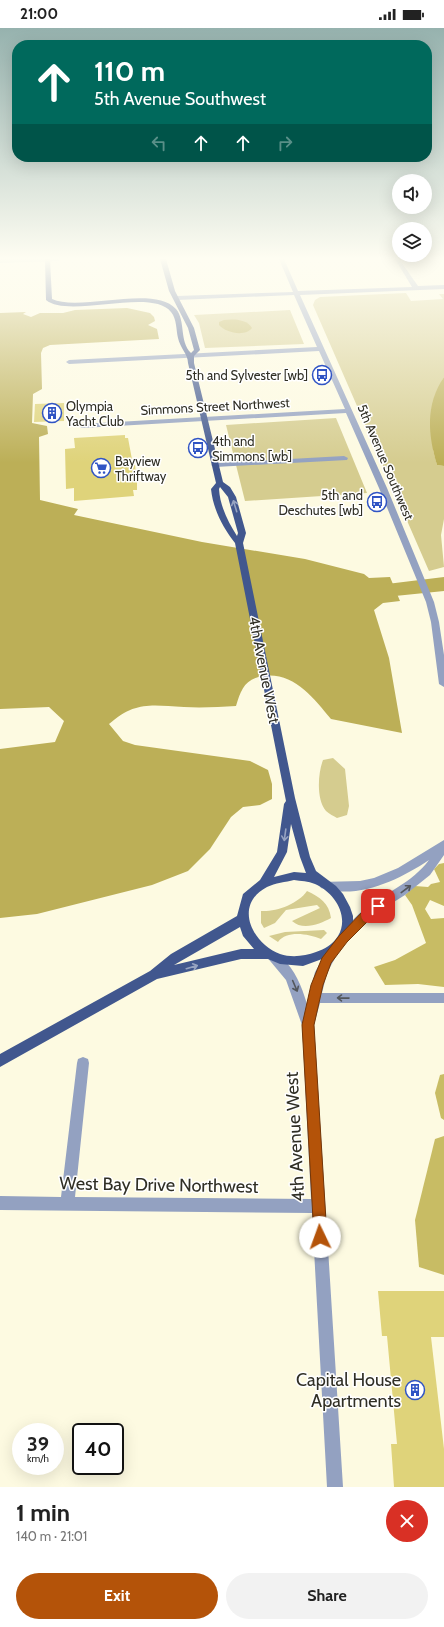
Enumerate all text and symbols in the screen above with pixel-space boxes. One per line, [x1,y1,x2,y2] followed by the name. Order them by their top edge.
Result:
[20,5,58,23] text: 21:00
[94,54,165,88] text: 110 m
[28,56,80,108] icon: ahead
[94,88,266,110] text: 5th Avenue Southwest
[148,132,170,154] icon: left
[190,132,212,154] icon: ahead
[232,132,254,154] icon: ahead
[274,132,296,154] icon: right
[392,174,432,262] map controls
[392,174,432,214] button: sound
[392,222,432,262] button: layers
[311,364,333,386] bus stop icon: 5th and Sylvester [wb]
[186,367,308,383] place label: 5th and Sylvester [wb]
[140,394,291,418] street label: Simmons Street Northwest
[65,398,124,429] place label: Olympia Yacht Club
[41,402,63,424] building icon: Olympia Yacht Club
[354,402,418,523] street label: 5th Avenue Southwest
[212,433,292,464] place label: 4th and Simmons [wb]
[187,437,209,459] bus stop icon: 4th and Simmons [wb]
[115,453,167,484] place label: Bayview Thriftway
[90,457,112,479] supermarket icon: Bayview Thriftway
[278,487,363,518] place label: 5th and Deschutes [wb]
[366,491,388,513] bus stop icon: 5th and Deschutes [wb]
[231,500,238,513] one-way arrow
[245,615,283,725] street label: 4th Avenue West
[281,828,289,841] one-way arrow
[400,884,411,893] one-way arrow
[361,889,395,923] pin
[367,895,389,917] icon: arrive
[185,962,198,970] one-way arrow
[292,980,300,992] one-way arrow
[337,994,350,1002] one-way arrow
[281,1071,309,1203] street label: 4th Avenue West
[59,1172,259,1198] street label: West Bay Drive Northwest
[299,1216,341,1258] position arrow
[296,1369,401,1412] place label: Capital House Apartments
[404,1379,426,1401] building icon: Capital House Apartments
[72,1423,124,1475] speed limit sign: 40
[27,1432,49,1456] text: 39
[27,1452,49,1465] text: km/h
[16,1498,70,1527] text: 1 min
[386,1500,428,1542] button: close
[16,1528,87,1544] text: 140 m · 21:01
[16,1573,218,1619] button: Exit
[226,1573,428,1619] button: Share

